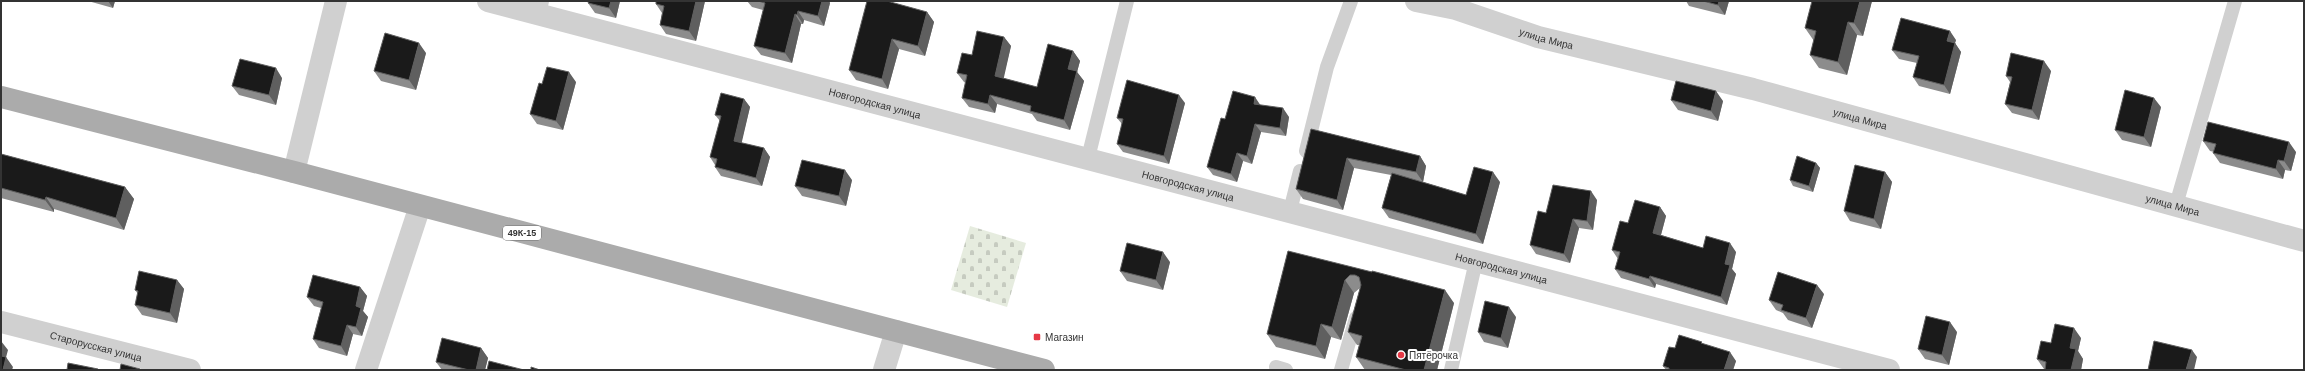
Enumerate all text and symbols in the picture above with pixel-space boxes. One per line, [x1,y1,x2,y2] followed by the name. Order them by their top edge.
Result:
[1518,26,1575,51] street label: улица Мира
[828,85,922,120] street label: Новгородская улица
[1832,106,1889,131] street label: улица Мира
[1141,168,1236,203] street label: Новгородская улица
[2145,192,2201,218] street label: улица Мира
[503,226,541,240] road number: 49К-15
[1454,251,1549,285] street label: Новгородская улица
[49,329,144,363] street label: Старорусская улица
[1032,332,1042,342] marker: Магазин
[1045,332,1084,343] place label: Магазин
[1396,350,1406,360] marker: Пятёрочка
[1409,350,1458,361] place label: Пятёрочка

